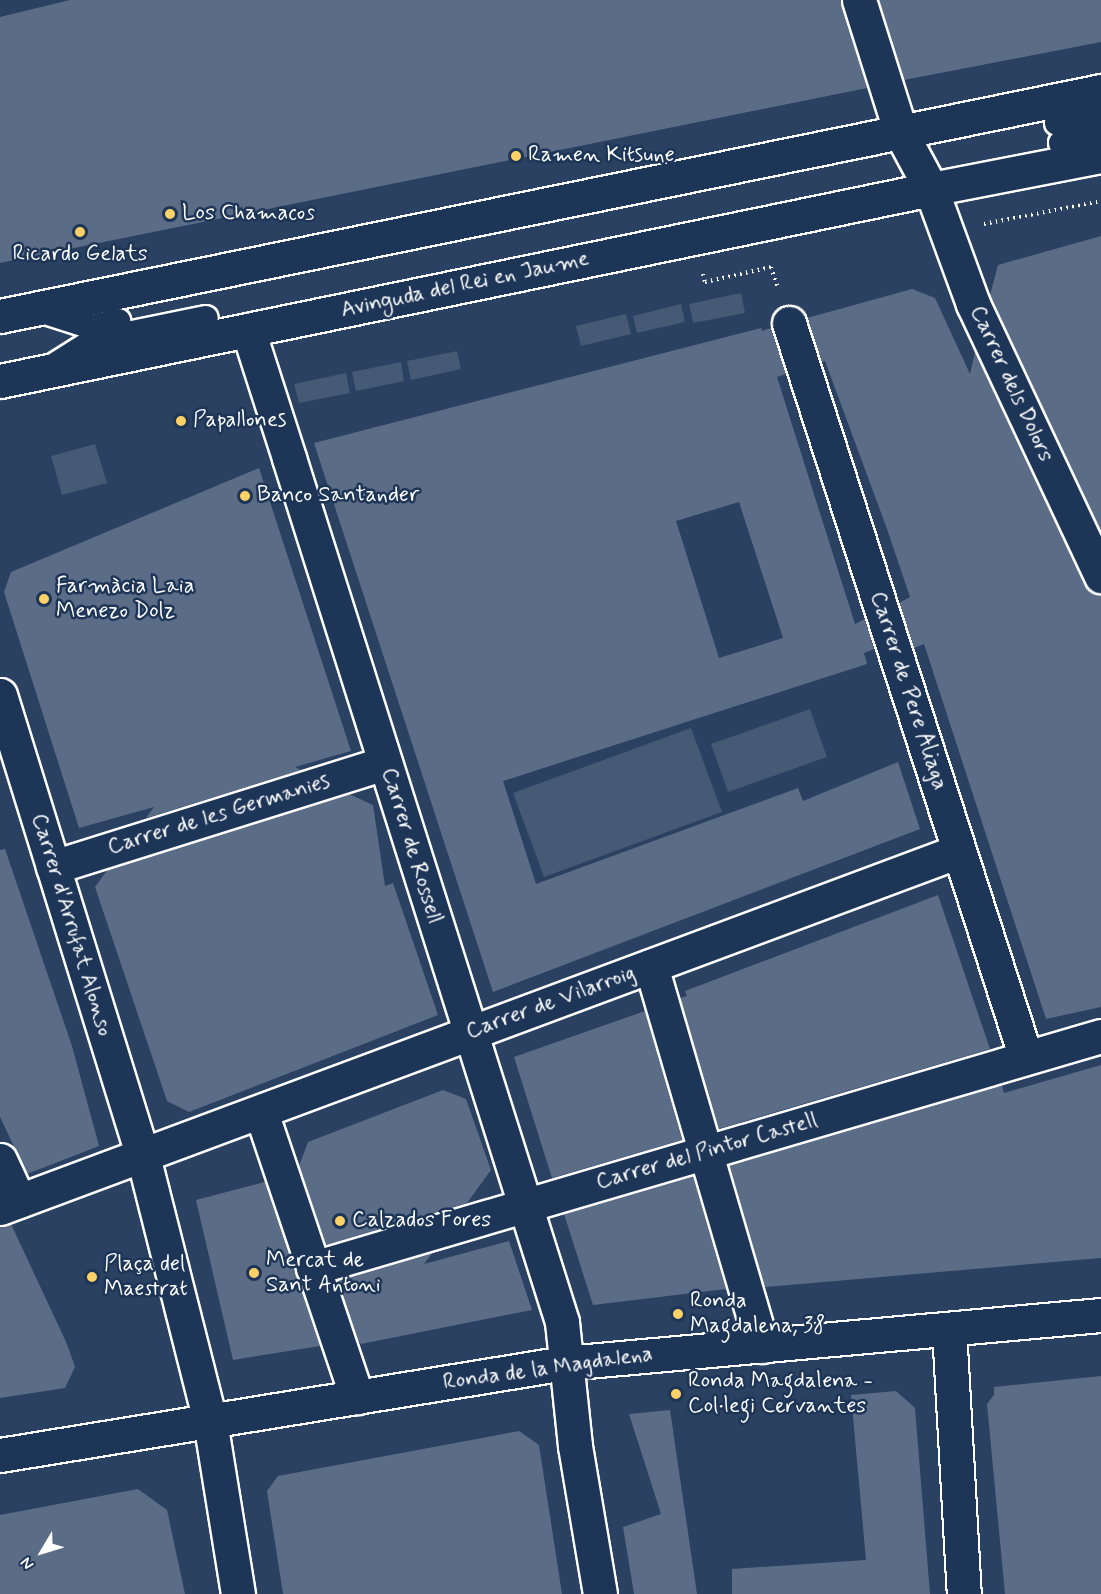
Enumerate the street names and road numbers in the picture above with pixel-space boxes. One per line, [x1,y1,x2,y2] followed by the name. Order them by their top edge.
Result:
[341,246,589,324] street label: Avinguda del Rei en Jaume
[963,301,1059,467] street label: Carrer dels Dolors
[864,590,952,792] street label: Carrer de Pere Aliaga
[375,766,447,926] street label: Carrer de Rossell
[102,768,336,862] street label: Carrer de les Germanies
[26,814,116,1036] street label: Carrer d'Arrufat Alonso
[464,960,638,1046] street label: Carrer de Vilarroig
[593,1108,821,1196] street label: Carrer del Pintor Castell
[440,1341,656,1397] street label: Ronda de la Magdalena

